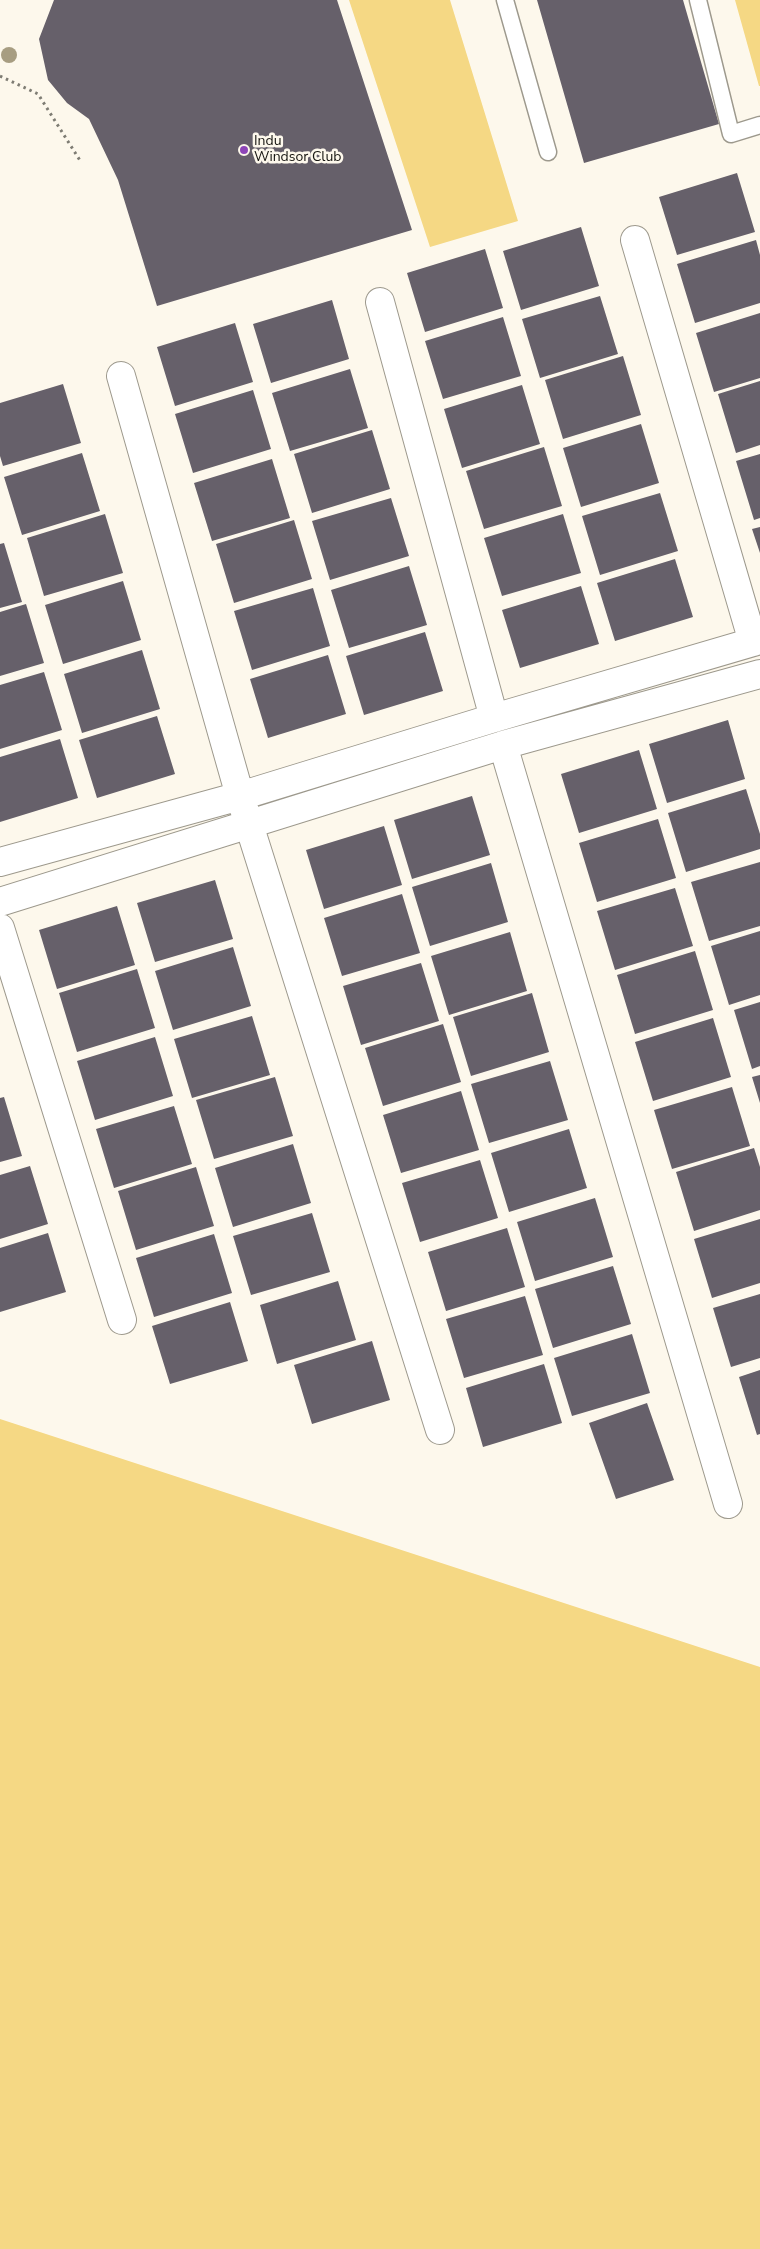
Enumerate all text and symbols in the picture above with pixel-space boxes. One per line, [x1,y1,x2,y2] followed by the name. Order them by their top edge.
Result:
[254,134,341,166] place label: Indu Windsor Club
[238,144,250,156] marker: Indu Windsor Club

